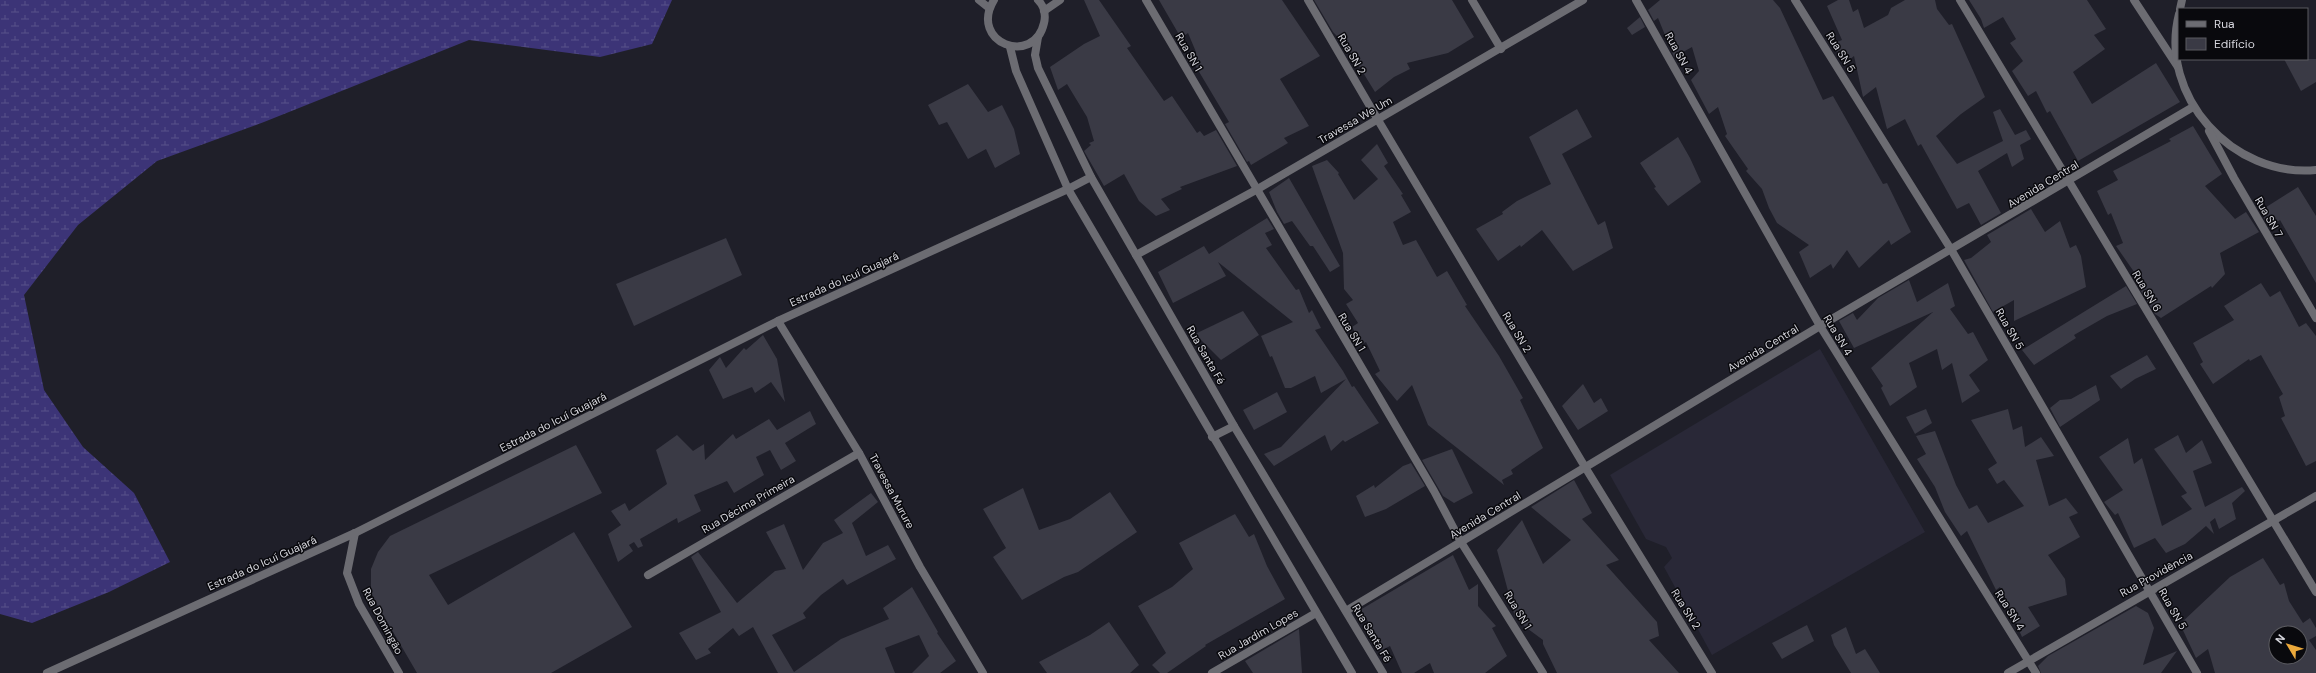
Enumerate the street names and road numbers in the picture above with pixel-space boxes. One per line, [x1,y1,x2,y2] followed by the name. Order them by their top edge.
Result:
[1823,29,1859,75] street label: Rua SN 5
[1172,30,1206,74] street label: Rua SN 1
[1662,30,1696,76] street label: Rua SN 4
[1335,31,1369,77] street label: Rua SN 2
[1315,93,1395,147] street label: Travessa We Um
[2005,157,2081,211] street label: Avenida Central
[2252,194,2286,240] street label: Rua SN 7
[787,249,901,309] street label: Estrada do Icuí Guajará
[2129,268,2165,314] street label: Rua SN 6
[1993,306,2028,352] street label: Rua SN 5
[1499,309,1535,355] street label: Rua SN 2
[1335,310,1369,354] street label: Rua SN 1
[1820,312,1856,358] street label: Rua SN 4
[1725,321,1801,375] street label: Avenida Central
[1184,323,1228,387] street label: Rua Santa Fé
[497,389,609,455] street label: Estrada do Icuí Guajará
[866,451,918,531] street label: Travessa Murure
[699,472,797,536] street label: Rua Décima Primeira
[1447,488,1523,542] street label: Avenida Central
[205,533,319,593] street label: Estrada do Icuí Guajará
[2117,548,2195,600] street label: Rua Providência
[360,585,406,657] street label: Rua Domingão
[1668,586,1704,632] street label: Rua SN 2
[2156,586,2191,632] street label: Rua SN 5
[1992,587,2028,633] street label: Rua SN 4
[1501,588,1535,632] street label: Rua SN 1
[1349,601,1395,665] street label: Rua Santa Fé
[1215,605,1301,663] street label: Rua Jardim Lopes

